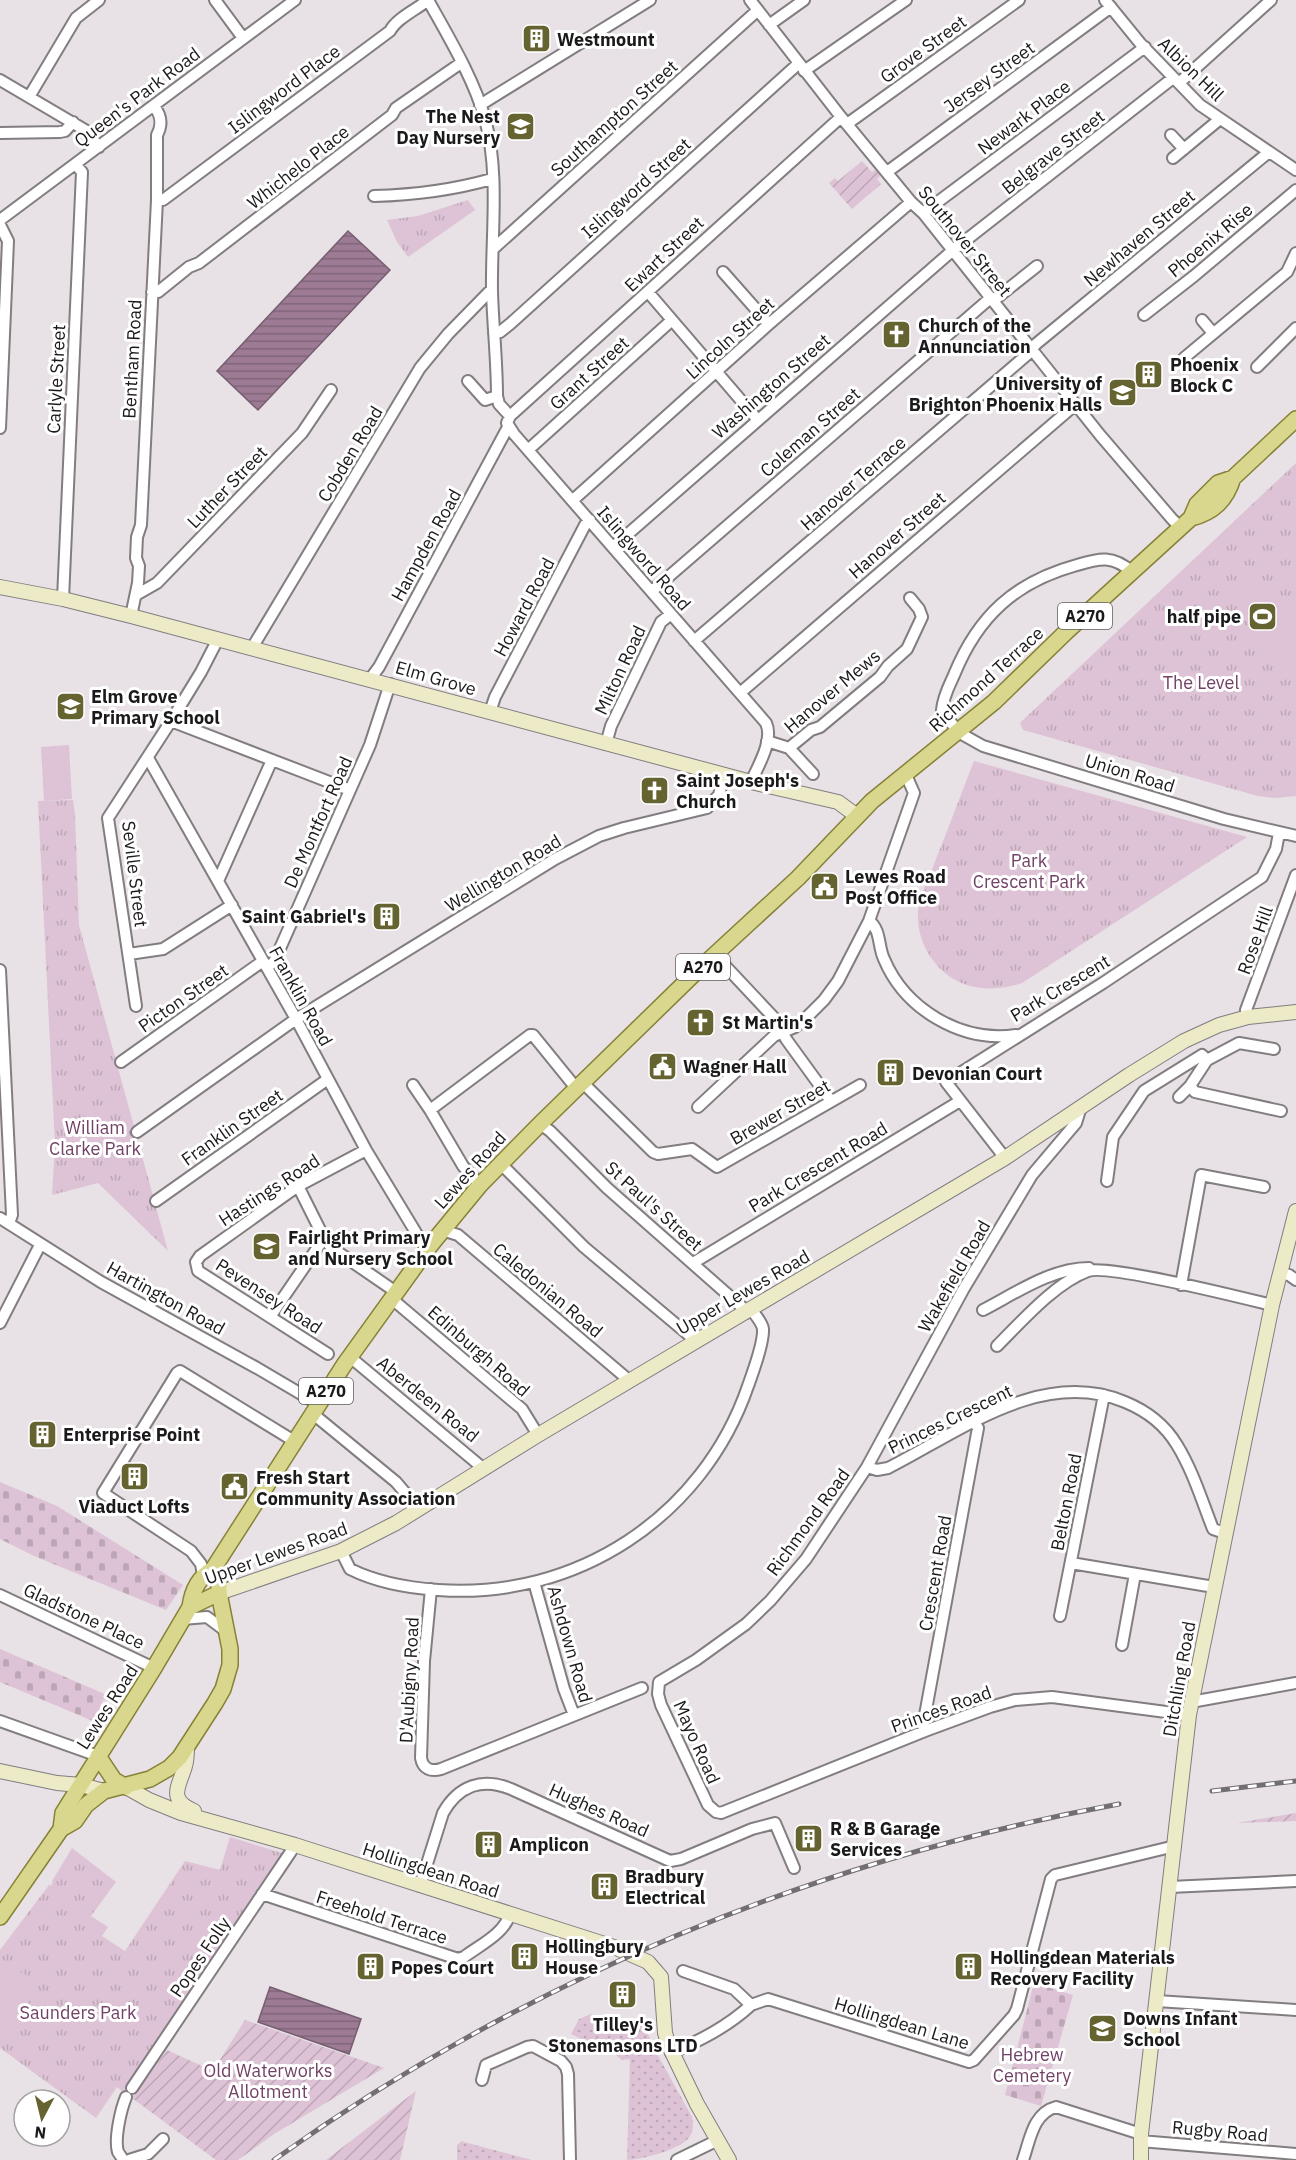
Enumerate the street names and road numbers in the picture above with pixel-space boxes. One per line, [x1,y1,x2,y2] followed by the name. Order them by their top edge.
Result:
[875,10,971,88] street label: Grove Street
[1153,32,1229,106] street label: Albion Hill
[939,36,1039,118] street label: Jersey Street
[223,39,345,139] street label: Islingword Place
[69,42,205,152] street label: Queen's Park Road
[546,55,682,181] street label: Southampton Street
[973,75,1075,159] street label: Newark Place
[997,105,1109,199] street label: Belgrave Street
[242,120,354,214] street label: Whichelo Place
[576,133,696,243] street label: Islingword Street
[913,181,1017,301] street label: Southover Street
[1079,185,1199,291] street label: Newhaven Street
[1163,198,1257,282] street label: Phoenix Rise
[619,211,709,297] street label: Ewart Street
[681,292,779,384] street label: Lincoln Street
[117,299,147,419] street label: Bentham Road
[42,324,70,434] street label: Carlyle Street
[707,328,835,444] street label: Washington Street
[545,331,633,415] street label: Grant Street
[755,382,865,482] street label: Coleman Street
[312,402,388,506] street label: Cobden Road
[795,431,911,535] street label: Hanover Terrace
[182,441,272,533] street label: Luther Street
[386,485,466,605] street label: Hampden Road
[844,487,950,583] street label: Hanover Street
[592,501,696,615] street label: Islingword Road
[488,554,560,660] street label: Howard Road
[1058,603,1112,629] road number: A270
[924,621,1048,737] street label: Richmond Terrace
[589,622,651,718] street label: Milton Road
[779,644,885,738] street label: Hanover Mews
[393,656,479,701] street label: Elm Grove
[1082,748,1178,798] street label: Union Road
[279,753,357,891] street label: De Montfort Road
[117,820,153,928] street label: Seville Street
[441,829,565,917] street label: Wellington Road
[1232,903,1278,977] street label: Rose Hill
[264,942,338,1050] street label: Franklin Road
[1006,949,1114,1027] street label: Park Crescent
[676,954,730,980] road number: A270
[134,959,232,1037] street label: Picton Street
[726,1074,834,1150] street label: Brewer Street
[177,1084,287,1170] street label: Franklin Street
[744,1116,892,1218] street label: Park Crescent Road
[429,1126,511,1214] street label: Lewes Road
[214,1149,324,1231] street label: Hastings Road
[601,1156,707,1256] street label: St Paul's Street
[913,1216,995,1336] street label: Wakefield Road
[488,1237,608,1343] street label: Caledonian Road
[672,1244,814,1340] street label: Upper Lewes Road
[211,1253,327,1339] street label: Pevensey Road
[103,1256,229,1340] street label: Hartington Road
[423,1300,535,1402] street label: Edinburgh Road
[372,1351,484,1447] street label: Aberdeen Road
[299,1378,353,1404] road number: A270
[884,1379,1016,1459] street label: Princes Crescent
[1045,1451,1087,1553] street label: Belton Road
[761,1464,855,1580] street label: Richmond Road
[913,1513,957,1633] street label: Crescent Road
[201,1516,351,1590] street label: Upper Lewes Road
[20,1578,148,1654] street label: Gladstone Place
[542,1583,598,1705] street label: Ashdown Road
[394,1616,424,1744] street label: D'Aubigny Road
[1158,1619,1200,1739] street label: Ditchling Road
[71,1660,143,1754] street label: Lewes Road
[888,1680,994,1738] street label: Princes Road
[668,1697,726,1787] street label: Mayo Road
[545,1778,653,1842] street label: Hughes Road
[360,1837,502,1903] street label: Hollingdean Road
[314,1885,451,1949] street label: Freehold Terrace
[165,1912,235,2002] street label: Popes Folly
[832,1992,972,2054] street label: Hollingdean Lane
[1171,2115,1269,2147] street label: Rugby Road

